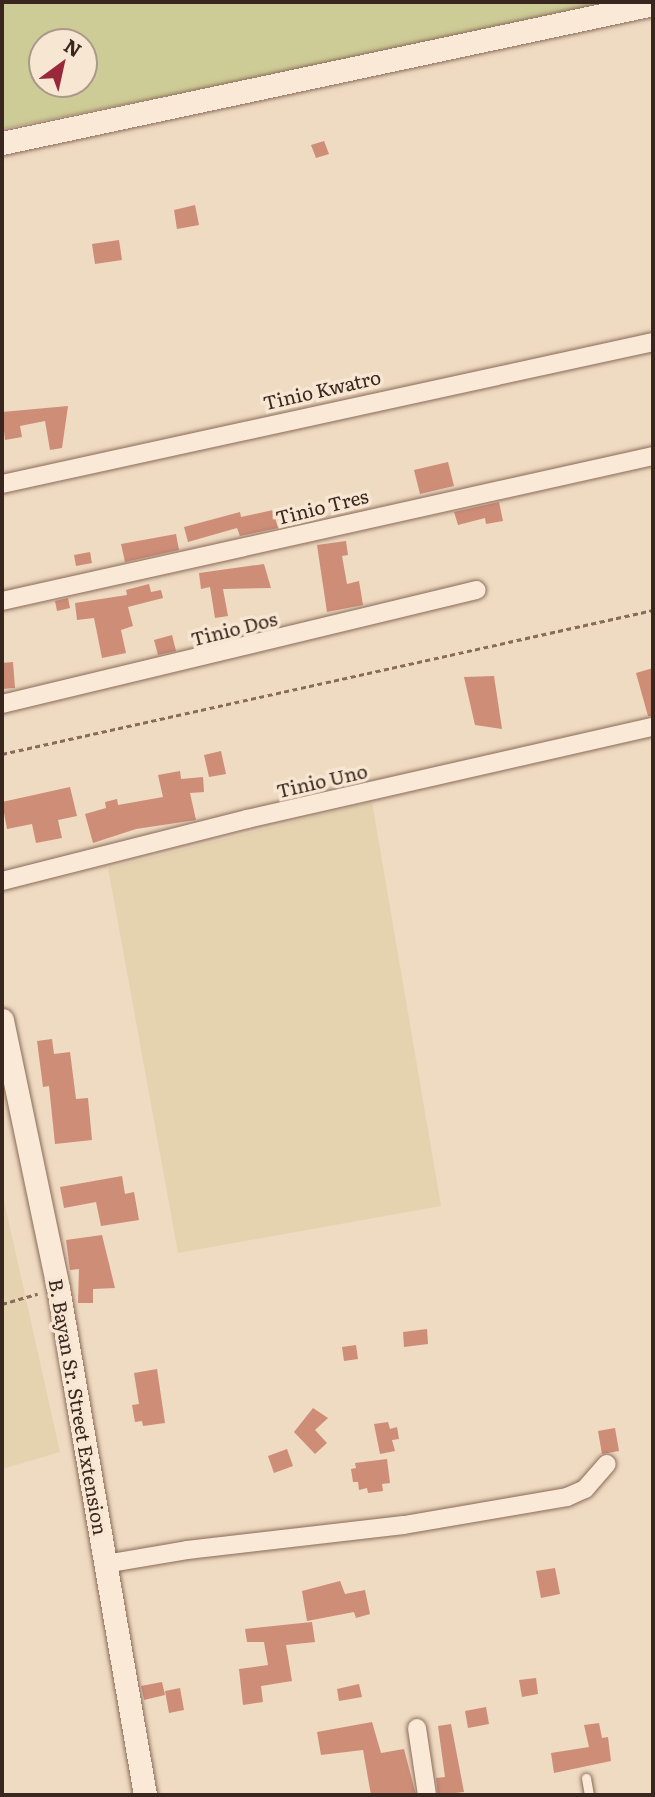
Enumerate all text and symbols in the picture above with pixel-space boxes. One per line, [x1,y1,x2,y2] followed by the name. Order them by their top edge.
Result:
[28,28,98,98] north arrow
[59,31,88,63] text: N
[261,365,383,415] street label: Tinio Kwatro
[273,485,371,529] street label: Tinio Tres
[189,607,279,651] street label: Tinio Dos
[274,759,370,803] street label: Tinio Uno
[44,1277,112,1537] street label: B. Bayan Sr. Street Extension

